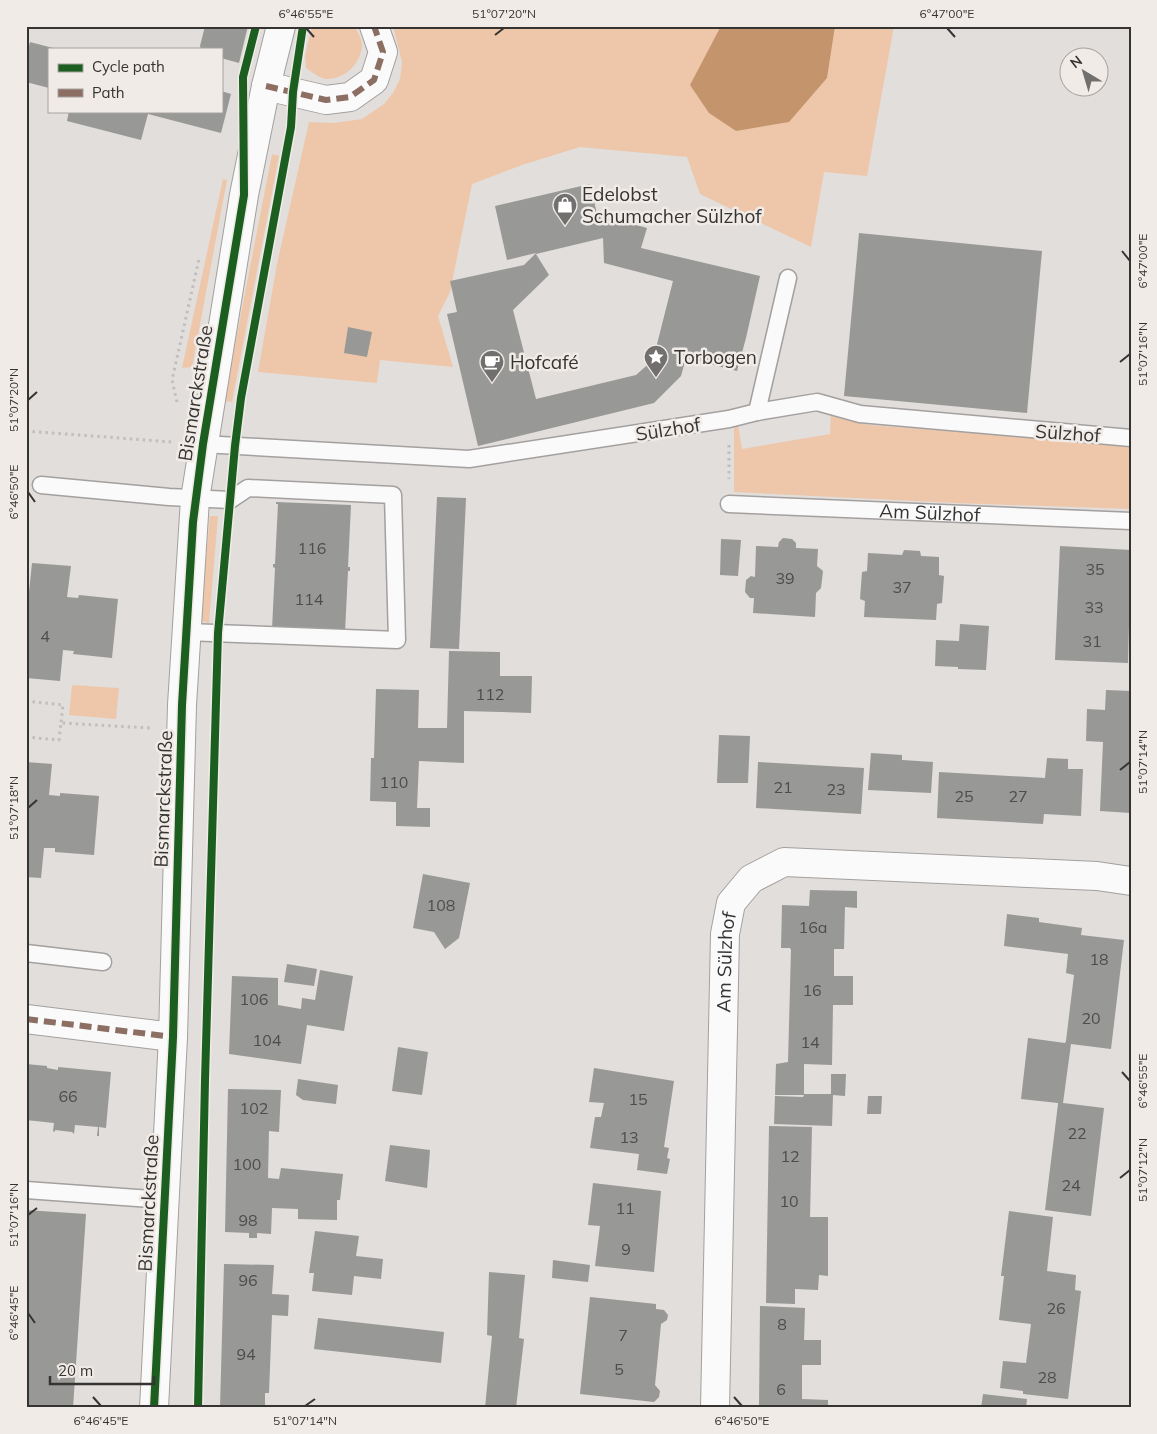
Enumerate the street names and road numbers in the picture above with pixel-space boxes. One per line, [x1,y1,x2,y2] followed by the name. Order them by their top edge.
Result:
[172,323,218,463] street label: Bismarckstraße
[634,412,703,446] street label: Sülzhof
[1034,419,1102,447] street label: Sülzhof
[879,498,981,527] street label: Am Sülzhof
[149,730,177,868] street label: Bismarckstraße
[711,909,741,1013] street label: Am Sülzhof
[132,1134,164,1272] street label: Bismarckstraße

